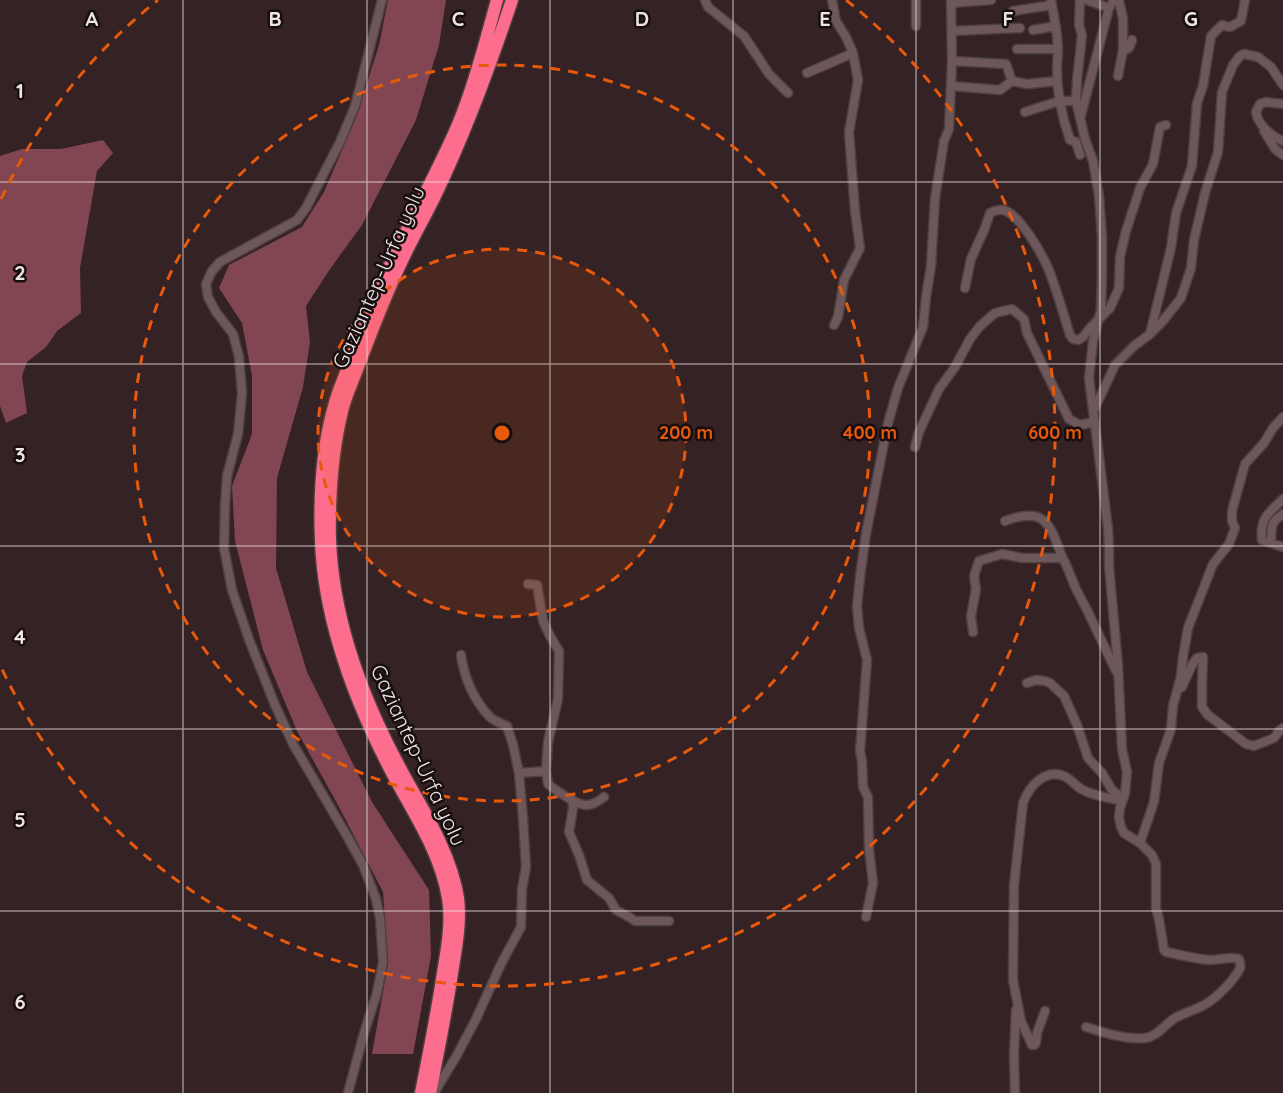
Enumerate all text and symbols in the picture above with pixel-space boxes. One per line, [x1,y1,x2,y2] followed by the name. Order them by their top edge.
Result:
[86,6,99,31] text: A
[268,6,282,31] text: B
[452,6,465,31] text: C
[635,6,649,31] text: D
[819,6,831,31] text: E
[1002,6,1014,31] text: F
[1184,6,1198,31] text: G
[16,78,24,103] text: 1
[326,182,430,372] street label: Gaziantep-Urfa yolu
[14,260,26,285] text: 2
[659,421,713,444] text: 200 m
[843,421,897,444] text: 400 m
[1028,421,1082,444] text: 600 m
[492,423,512,443] centre of rings
[15,442,25,467] text: 3
[14,624,26,649] text: 4
[366,660,472,850] street label: Gaziantep-Urfa yolu
[14,807,26,832] text: 5
[14,989,26,1014] text: 6

